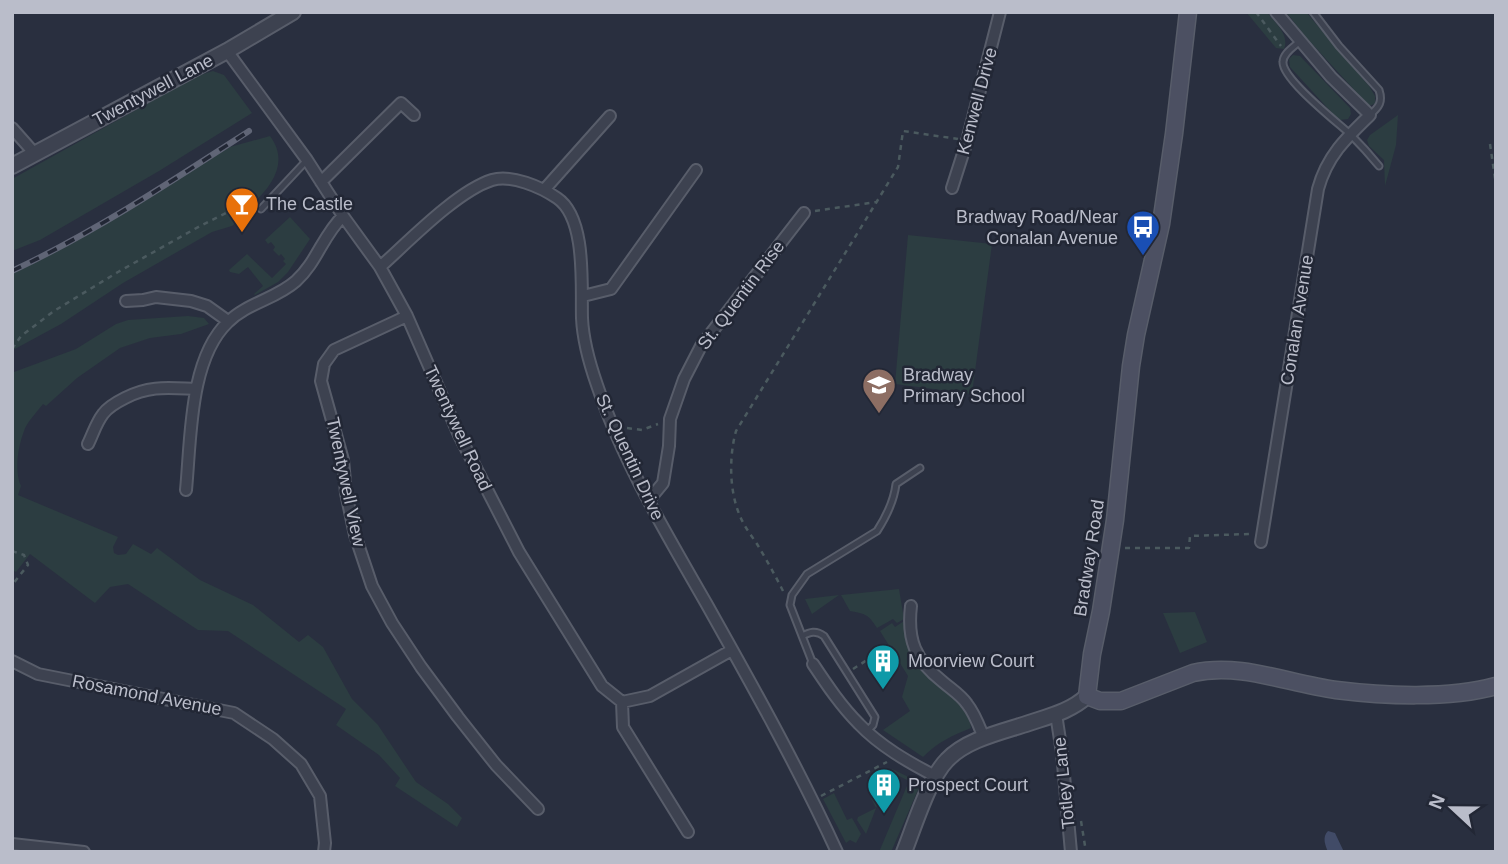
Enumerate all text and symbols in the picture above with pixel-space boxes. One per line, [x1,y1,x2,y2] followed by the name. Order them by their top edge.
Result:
[953,45,1001,157] street label: Kenwell Drive
[90,50,216,130] street label: Twentywell Lane
[223,185,261,234] bar icon: The Castle
[266,194,353,214] place label: The Castle
[956,207,1118,248] place label: Bradway Road/Near Conalan Avenue
[1124,208,1162,257] bus stop icon: Bradway Road/Near Conalan Avenue
[694,237,788,353] street label: St. Quentin Rise
[1277,253,1317,387] street label: Conalan Avenue
[420,362,496,494] street label: Twentywell Road
[903,365,1025,406] place label: Bradway Primary School
[860,366,898,415] school or university icon: Bradway Primary School
[592,391,668,523] street label: St. Quentin Drive
[323,415,370,549] street label: Twentywell View
[1070,498,1108,618] street label: Bradway Road
[864,642,902,691] building icon: Moorview Court
[908,651,1034,671] place label: Moorview Court
[71,671,223,719] street label: Rosamond Avenue
[1049,736,1079,830] street label: Totley Lane
[865,766,903,815] building icon: Prospect Court
[1417,773,1487,843] north arrow
[908,775,1028,795] place label: Prospect Court
[1424,792,1449,812] text: N

